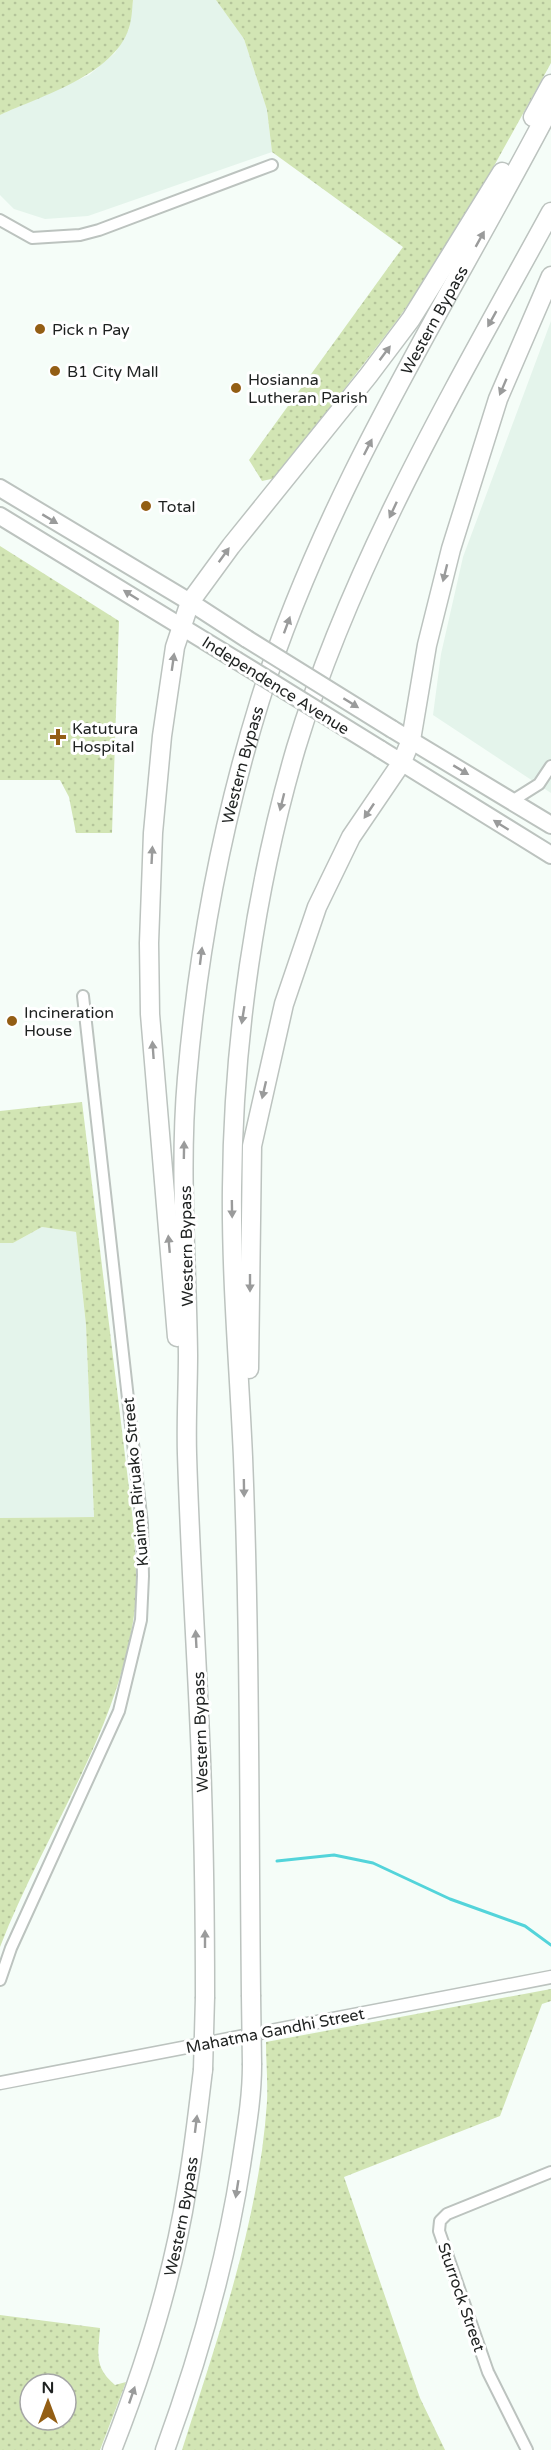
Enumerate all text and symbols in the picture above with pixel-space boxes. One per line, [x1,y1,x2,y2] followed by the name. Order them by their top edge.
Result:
[475,230,485,247] one-way arrow
[397,262,473,378] street label: Western Bypass
[487,311,497,328] one-way arrow
[52,320,130,340] place label: Pick n Pay
[33,322,47,336] marker: Pick n Pay
[379,346,391,362] one-way arrow
[67,362,159,382] place label: B1 City Mall
[48,364,62,378] marker: B1 City Mall
[248,370,368,408] place label: Hosianna Lutheran Parish
[498,378,507,396] one-way arrow
[229,381,243,395] marker: Hosianna Lutheran Parish
[363,439,372,456] one-way arrow
[158,497,195,517] place label: Total
[139,499,153,513] marker: Total
[388,502,397,519] one-way arrow
[42,513,58,524] one-way arrow
[218,547,230,562] one-way arrow
[439,564,449,582] one-way arrow
[123,590,139,601] one-way arrow
[283,616,293,634] one-way arrow
[198,632,353,739] street label: Independence Avenue
[168,652,177,671] one-way arrow
[343,698,359,709] one-way arrow
[218,704,269,826] street label: Western Bypass
[72,719,138,757] place label: Katutura Hospital
[49,728,67,746] marker: Katutura Hospital
[453,765,469,776] one-way arrow
[277,793,287,812] one-way arrow
[363,802,375,818] one-way arrow
[493,819,509,830] one-way arrow
[147,846,156,865] one-way arrow
[197,947,206,966] one-way arrow
[24,1003,114,1041] place label: Incineration House
[238,1005,247,1024] one-way arrow
[5,1014,19,1028] marker: Incineration House
[148,1041,158,1060] one-way arrow
[259,1080,269,1099] one-way arrow
[179,1141,189,1160] one-way arrow
[176,1185,198,1307] street label: Western Bypass
[227,1200,237,1219] one-way arrow
[164,1235,173,1254] one-way arrow
[245,1274,255,1293] one-way arrow
[119,1397,153,1567] street label: Kuaima Riruako Street
[239,1478,249,1497] one-way arrow
[191,1629,200,1648] one-way arrow
[189,1671,213,1793] street label: Western Bypass
[200,1929,210,1948] one-way arrow
[184,2004,366,2058] street label: Mahatma Gandhi Street
[191,2115,200,2134] one-way arrow
[160,2155,203,2278] street label: Western Bypass
[233,2179,242,2198] one-way arrow
[433,2240,489,2355] street label: Sturrock Street
[18,2372,78,2432] north arrow
[42,2378,54,2398] text: N
[128,2386,138,2404] one-way arrow

